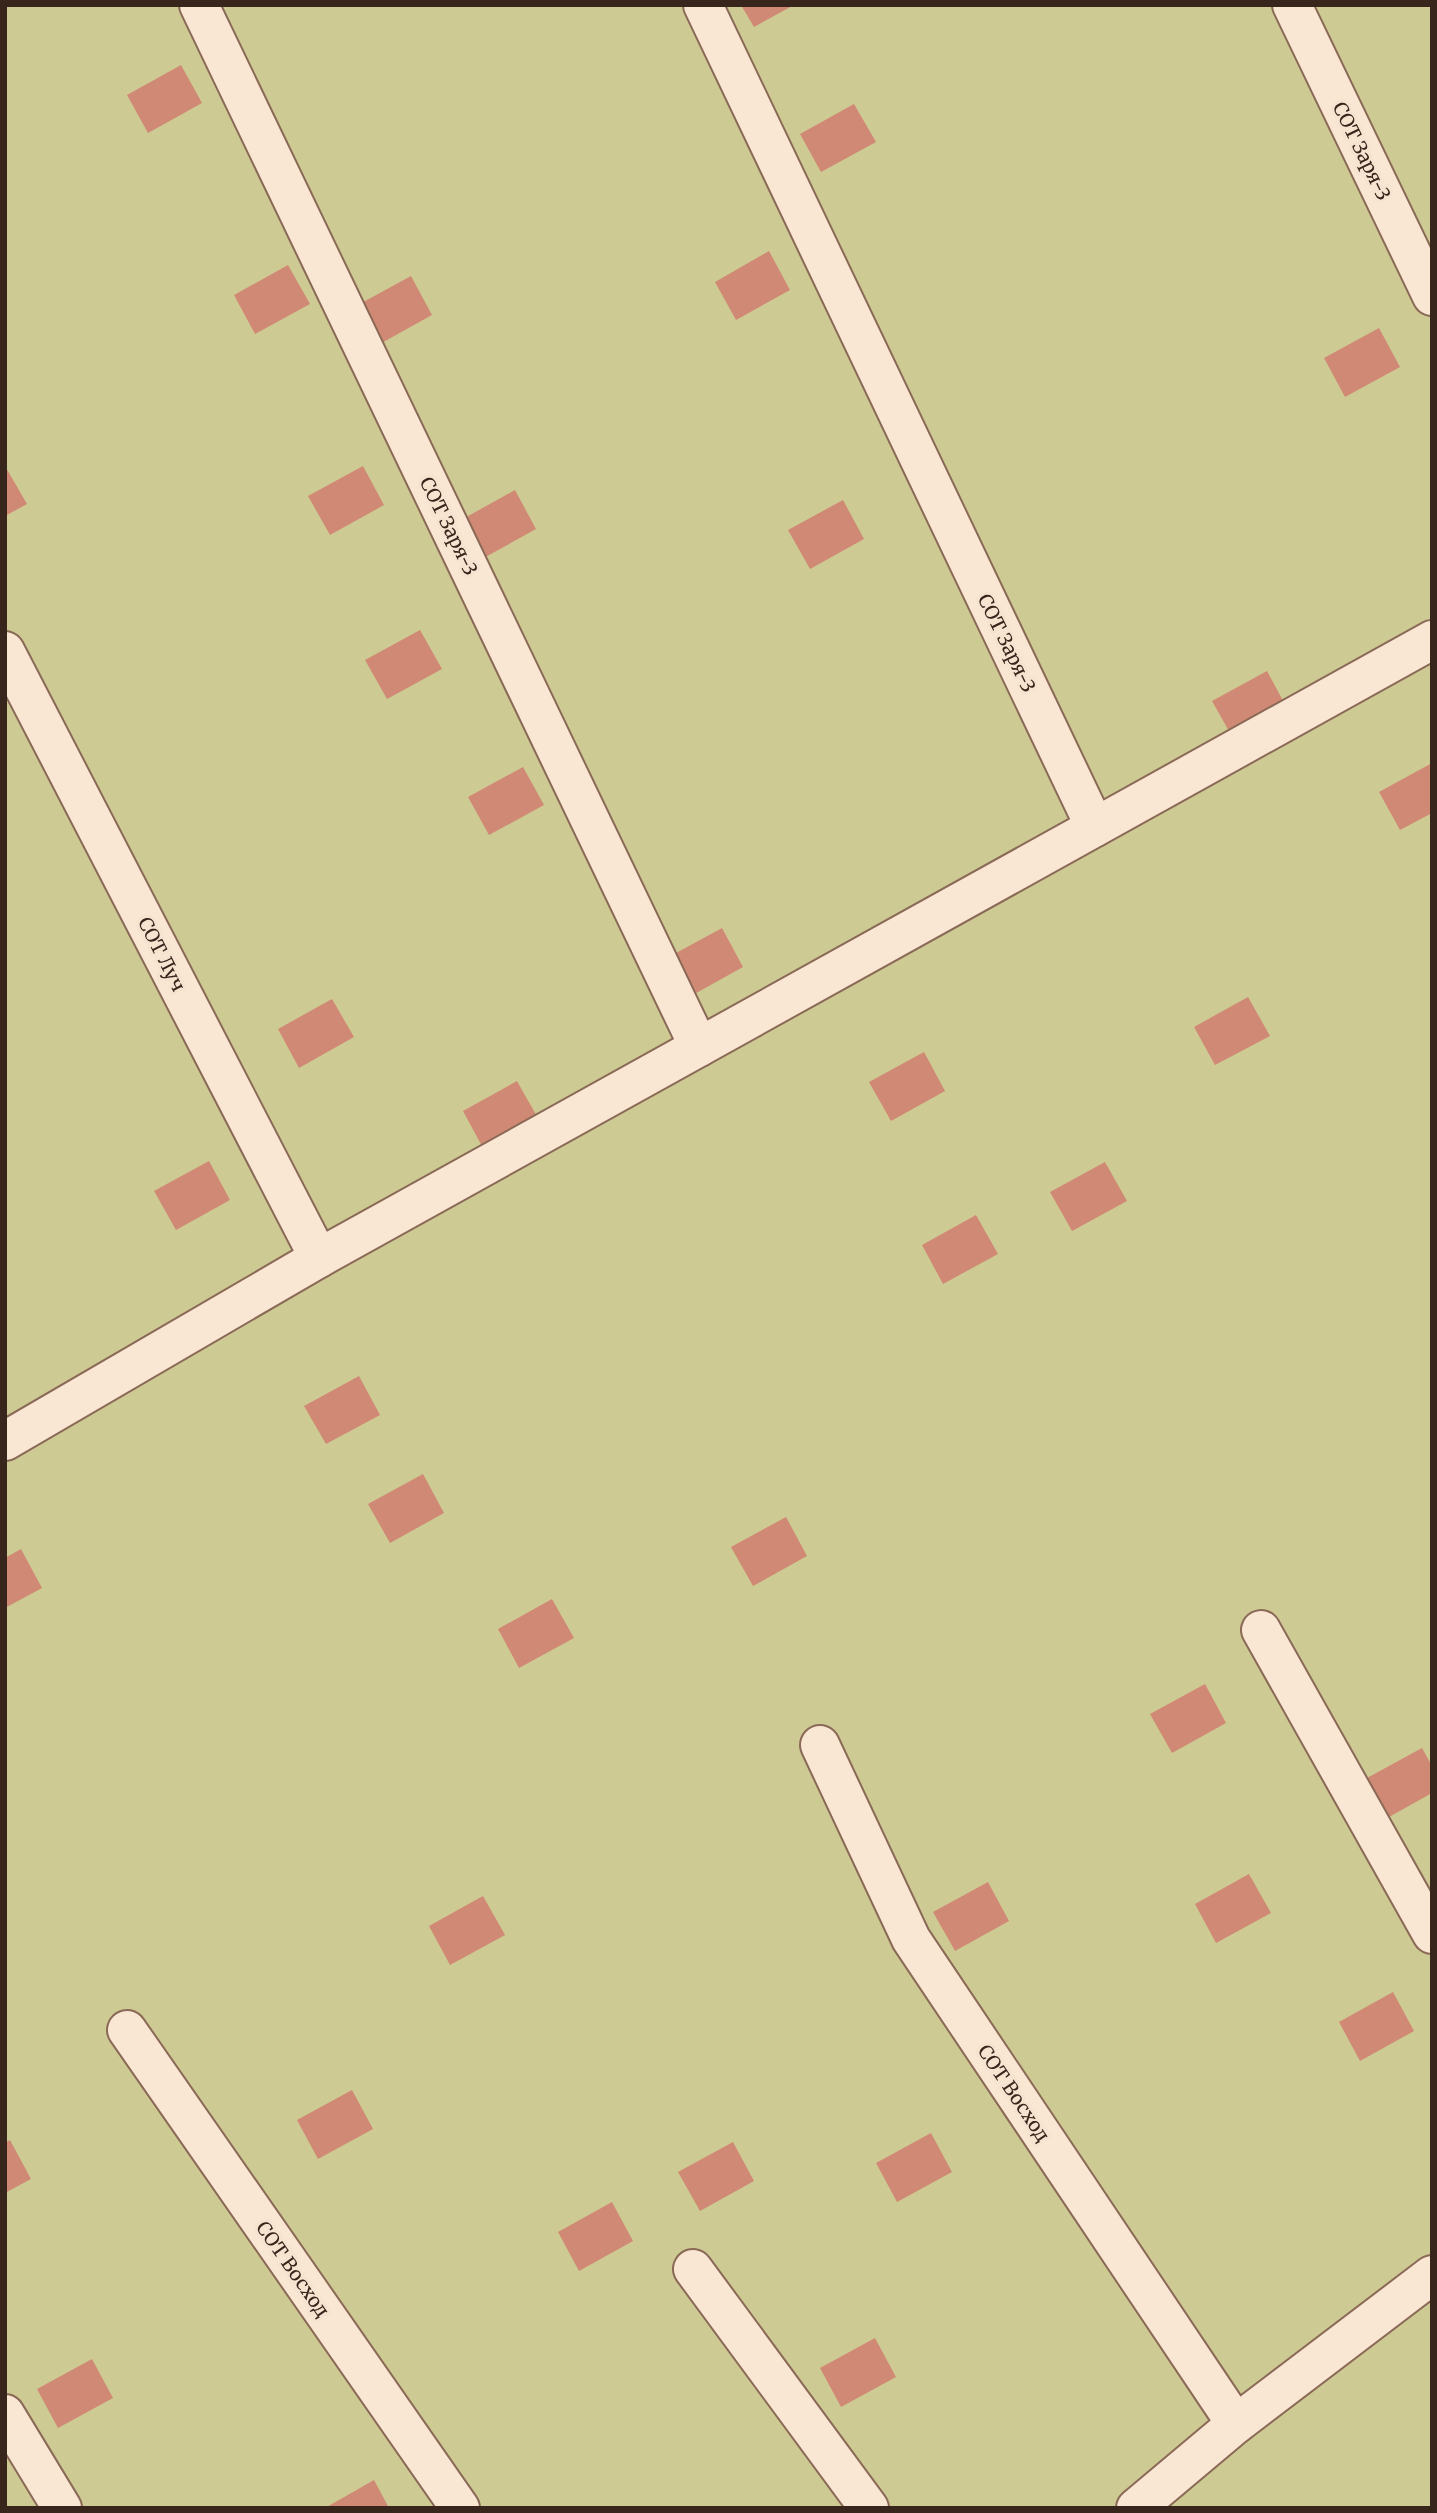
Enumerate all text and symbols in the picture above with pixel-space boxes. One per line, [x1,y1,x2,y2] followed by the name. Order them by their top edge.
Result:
[1328,98,1396,204] street label: СОТ Заря-3
[415,473,483,579] street label: СОТ Заря-3
[973,590,1041,696] street label: СОТ Заря-3
[133,913,191,995] street label: СОТ Луч
[973,2040,1055,2146] street label: СОТ Восход
[251,2216,335,2322] street label: СОТ Восход

